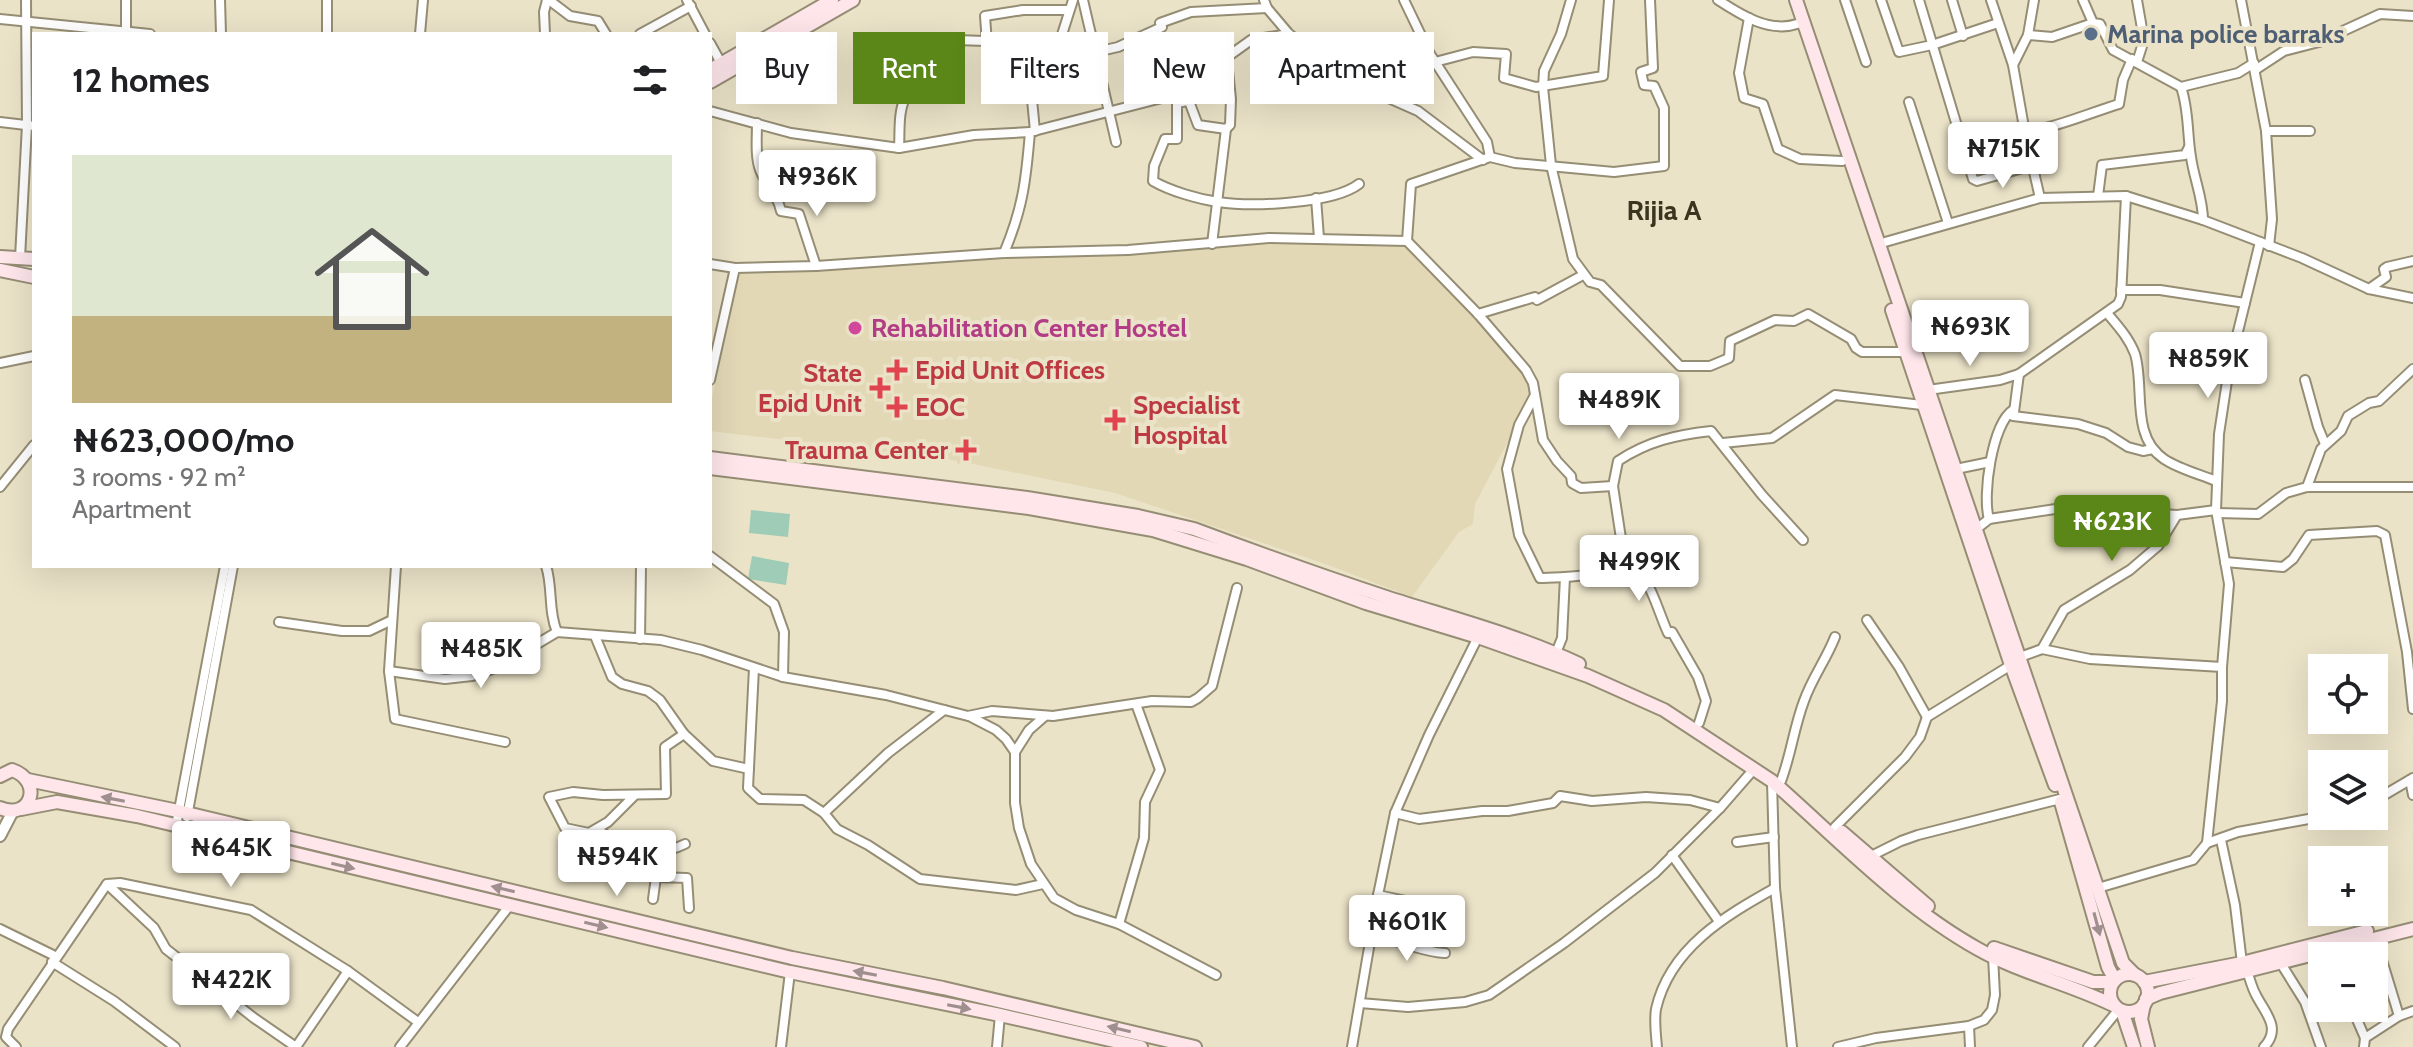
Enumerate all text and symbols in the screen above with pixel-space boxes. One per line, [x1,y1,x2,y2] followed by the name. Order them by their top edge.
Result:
[2107,18,2345,50] place label: Marina police barraks
[2082,25,2100,43] marker: Marina police barraks
[736,32,837,104] chip: Buy
[853,32,965,104] chip: Rent
[981,32,1108,104] chip: Filters
[1124,32,1234,104] chip: New
[1250,32,1434,104] chip: Apartment
[628,58,672,102] icon: filters
[72,59,210,101] text: 12 homes
[1947,122,2059,190] pin: ₦715K
[1966,132,2040,164] text: ₦715K
[761,150,873,218] pin: ₦936K
[777,160,857,192] text: ₦936K
[1626,193,1702,227] district label: Rijia A
[300,207,444,351] icon: home
[1914,300,2026,368] pin: ₦693K
[1930,310,2010,342] text: ₦693K
[871,312,1187,344] place label: Rehabilitation Center Hostel
[846,319,864,337] marker: Rehabilitation Center Hostel
[2152,332,2264,400] pin: ₦859K
[2167,342,2249,374] text: ₦859K
[915,354,1105,386] place label: Epid Unit Offices
[758,357,862,419] place label: State Epid Unit
[886,359,908,381] marker: Epid Unit Offices
[1563,373,1675,441] pin: ₦489K
[869,377,891,399] marker: State Epid Unit
[1577,383,1661,415] text: ₦489K
[1133,389,1240,451] place label: Specialist Hospital
[915,391,965,423] place label: EOC
[886,396,908,418] marker: EOC
[1104,409,1126,431] marker: Specialist Hospital
[72,419,294,461] text: ₦623,000/mo
[785,434,948,466] place label: Trauma Center
[955,439,977,461] marker: Trauma Center
[72,461,246,493] text: 3 rooms · 92 m²
[72,493,191,525] text: Apartment
[2056,495,2168,563] pin: ₦623K
[2072,505,2152,537] text: ₦623K
[1583,535,1695,603] pin: ₦499K
[1598,545,1680,577] text: ₦499K
[425,622,537,690] pin: ₦485K
[439,632,523,664] text: ₦485K
[2308,654,2388,1022] map controls
[2308,654,2388,734] button: locate
[2308,750,2388,830] button: layers
[101,792,126,804] one-way arrow
[175,821,287,889] pin: ₦645K
[561,830,673,898] pin: ₦594K
[190,831,272,863] text: ₦645K
[576,840,658,872] text: ₦594K
[2308,846,2388,926] button: +
[330,860,355,873] one-way arrow
[490,882,515,895] one-way arrow
[1351,895,1463,963] pin: ₦601K
[1367,905,1447,937] text: ₦601K
[2091,911,2103,936] one-way arrow
[584,919,609,932] one-way arrow
[2308,942,2388,1022] button: −
[175,953,287,1021] pin: ₦422K
[191,963,271,995] text: ₦422K
[853,966,878,978] one-way arrow
[947,1001,972,1013] one-way arrow
[1107,1022,1132,1035] one-way arrow

